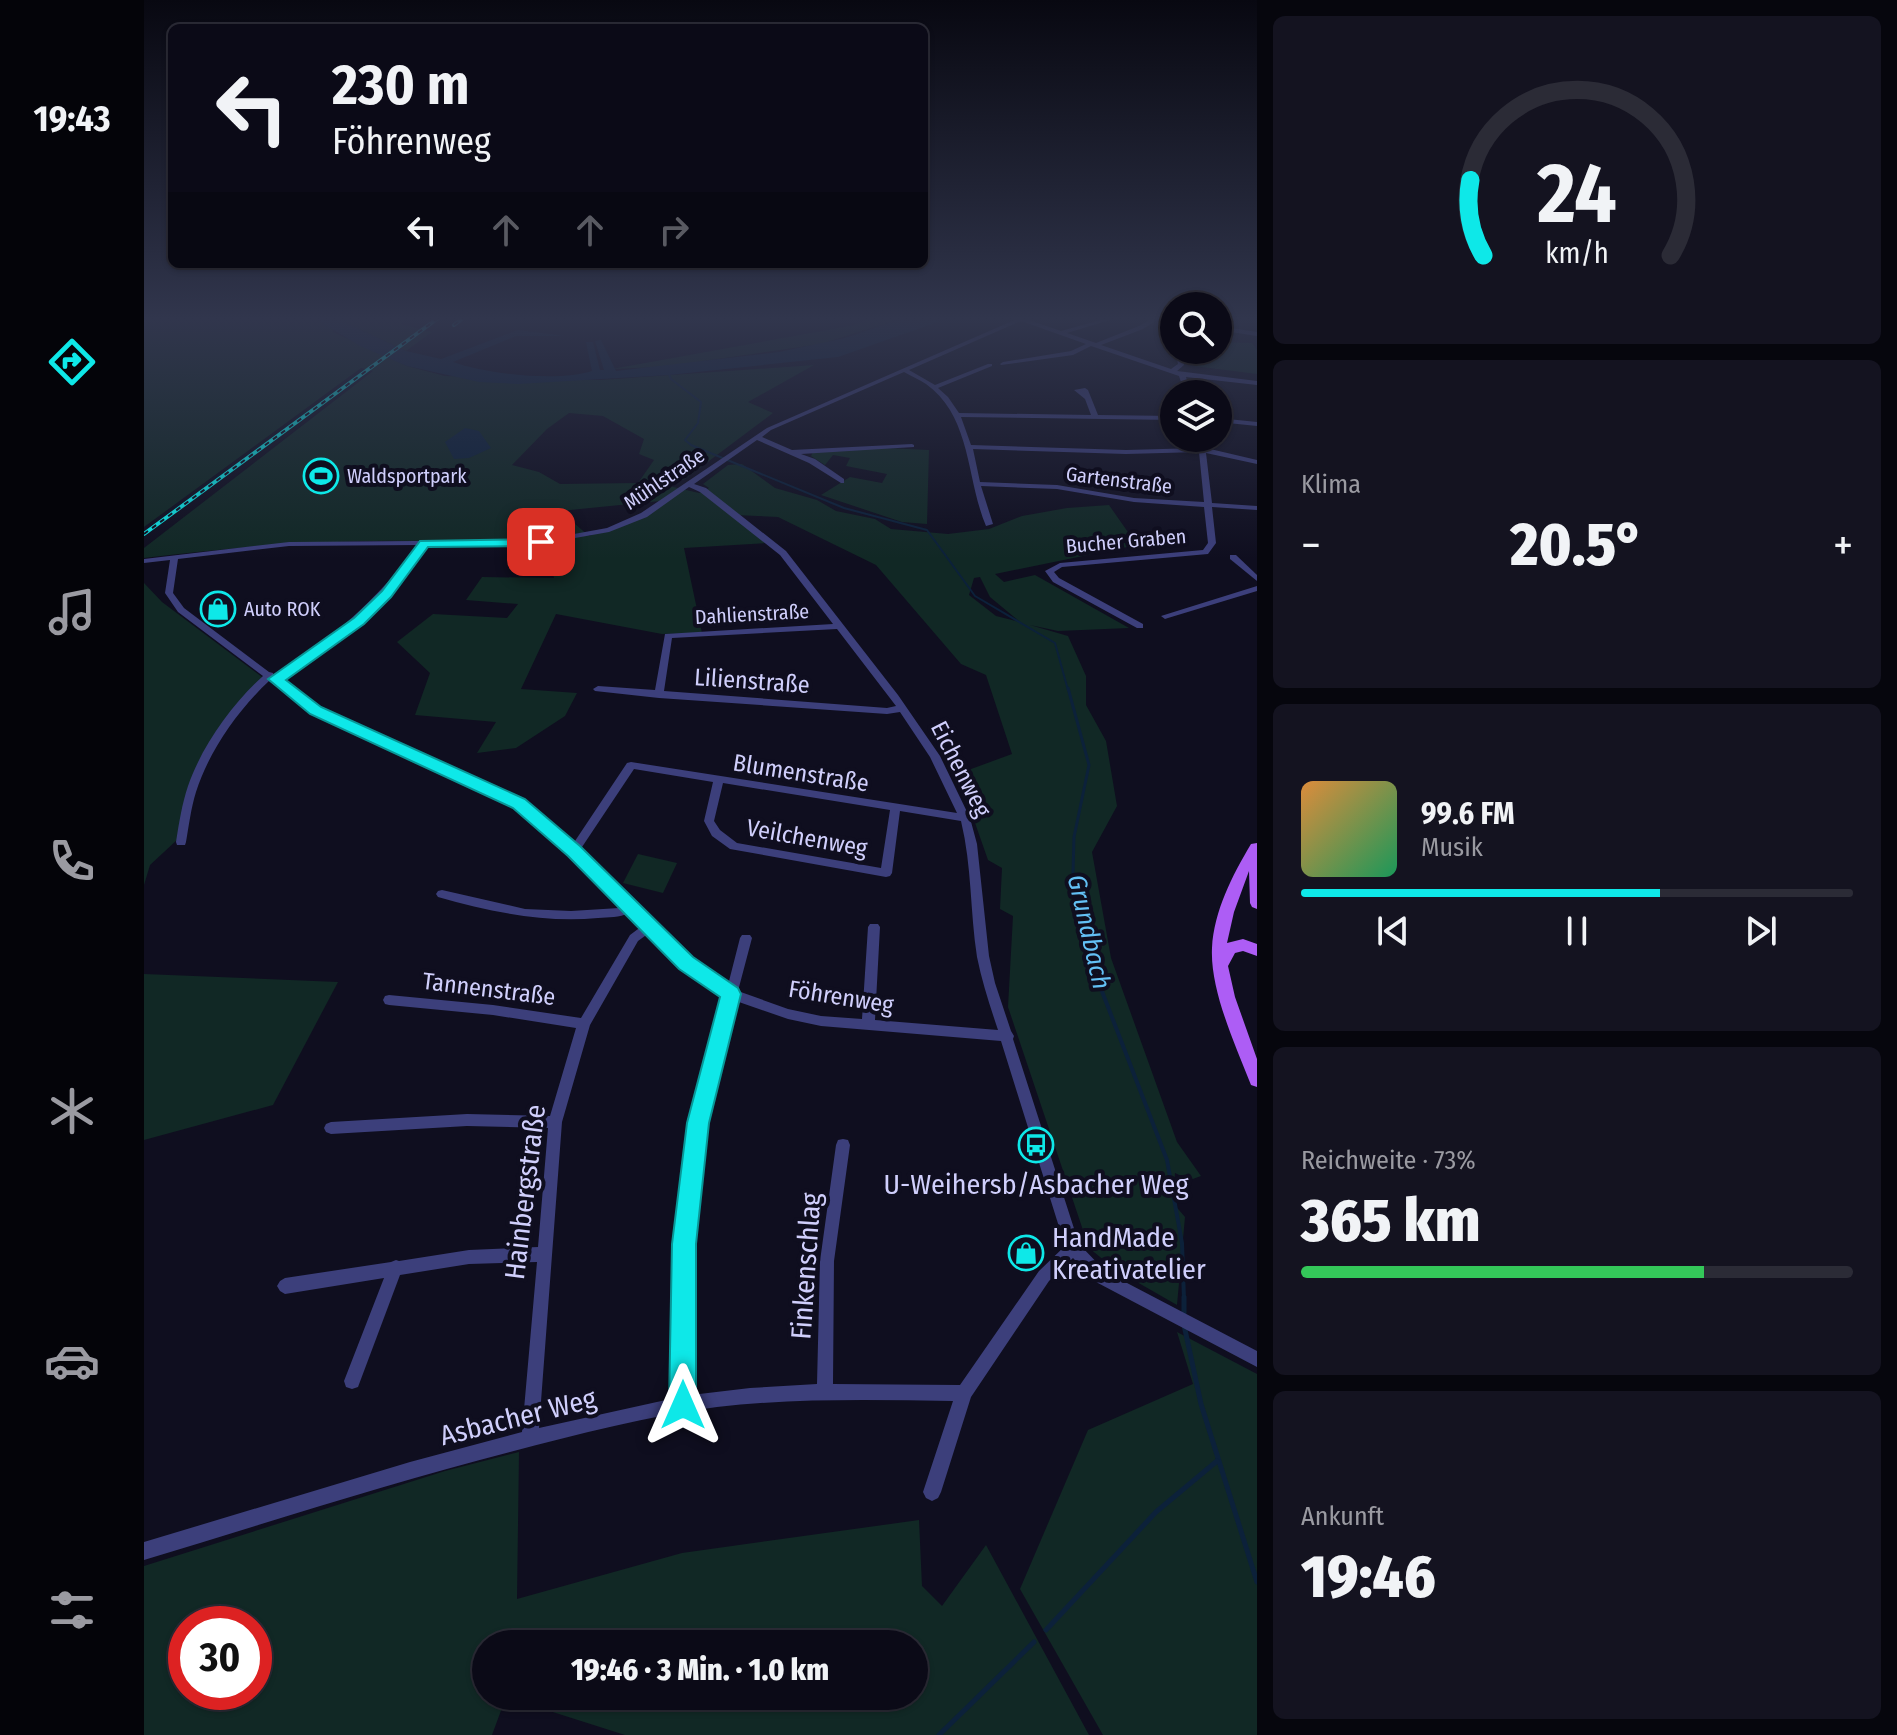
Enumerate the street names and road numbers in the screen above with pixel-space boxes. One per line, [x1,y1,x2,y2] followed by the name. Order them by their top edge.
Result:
[619,443,709,515] street label: Mühlstraße
[1065,462,1173,498] street label: Gartenstraße
[1065,524,1187,558] street label: Bucher Graben
[694,599,810,629] street label: Dahlienstraße
[693,663,811,699] street label: Lilienstraße
[925,716,997,822] street label: Eichenweg
[731,748,871,798] street label: Blumenstraße
[744,814,870,863] street label: Veilchenweg
[421,967,557,1011] street label: Tannenstraße
[786,975,896,1019] street label: Föhrenweg
[498,1103,552,1281] street label: Hainbergstraße
[784,1191,828,1341] street label: Finkenschlag
[437,1381,600,1452] street label: Asbacher Weg

